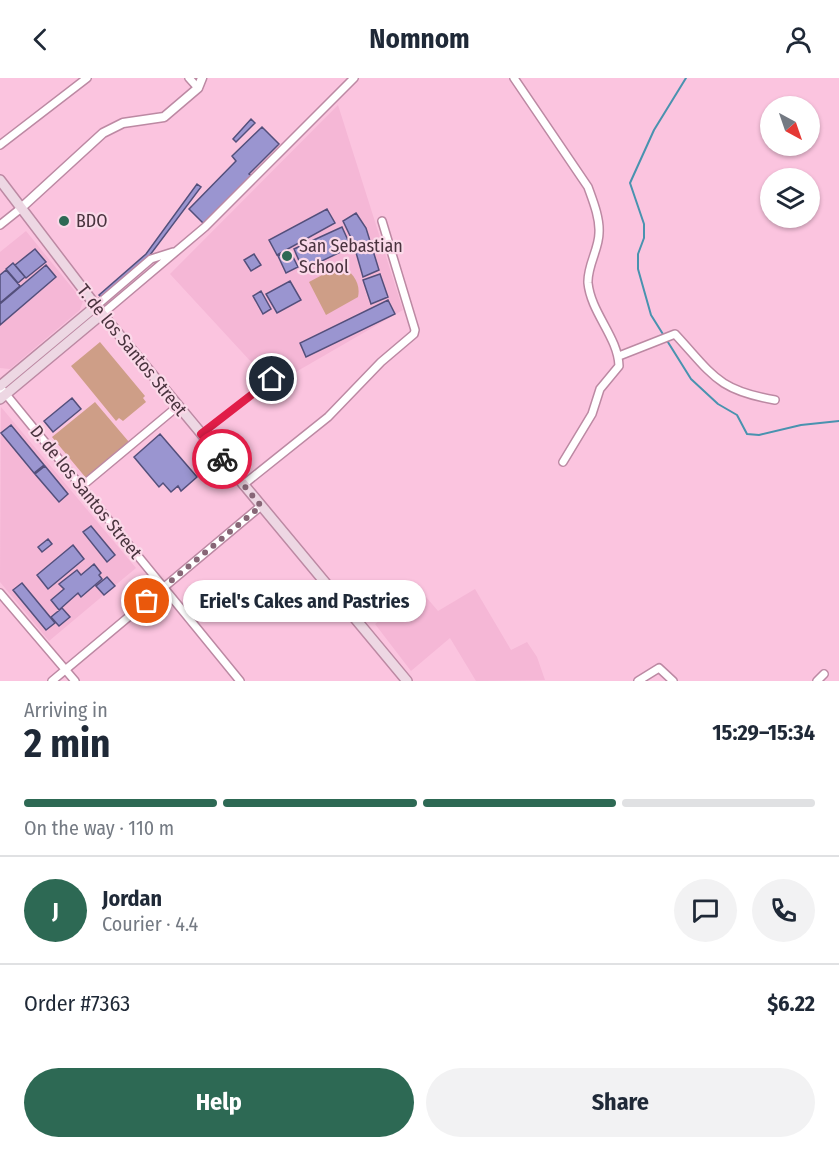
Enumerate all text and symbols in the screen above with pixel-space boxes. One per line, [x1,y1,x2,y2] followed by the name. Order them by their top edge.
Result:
[24,23,57,56] icon: back
[369,23,470,55] text: Nomnom
[782,23,815,56] icon: person
[760,96,820,156] north arrow
[760,96,820,228] map controls
[760,168,820,228] button: layers
[76,210,108,232] place label: BDO
[57,214,71,228] marker: BDO
[299,235,403,278] place label: San Sebastian School
[280,249,294,263] marker: San Sebastian School
[72,280,192,420] street label: T. de los Santos Street
[246,353,297,404] pin
[255,362,288,395] icon: home
[25,421,147,563] street label: D. de los Santos Street
[192,429,252,489] courier
[206,443,239,476] icon: bike
[121,575,172,626] pin
[183,580,426,622] callout: Eriel's Cakes and Pastries
[130,584,163,617] icon: bag
[200,589,409,613] text: Eriel's Cakes and Pastries
[24,698,108,722] text: Arriving in
[712,719,815,746] text: 15:29–15:34
[24,721,110,767] text: 2 min
[24,816,174,840] text: On the way · 110 m
[674,879,737,942] button: chat
[752,879,815,942] button: phone
[102,885,162,912] text: Jordan
[52,897,59,924] text: J
[102,912,198,936] text: Courier · 4.4
[24,990,130,1017] text: Order #7363
[767,990,815,1017] text: $6.22
[24,1068,414,1137] button: Help
[426,1068,815,1137] button: Share

